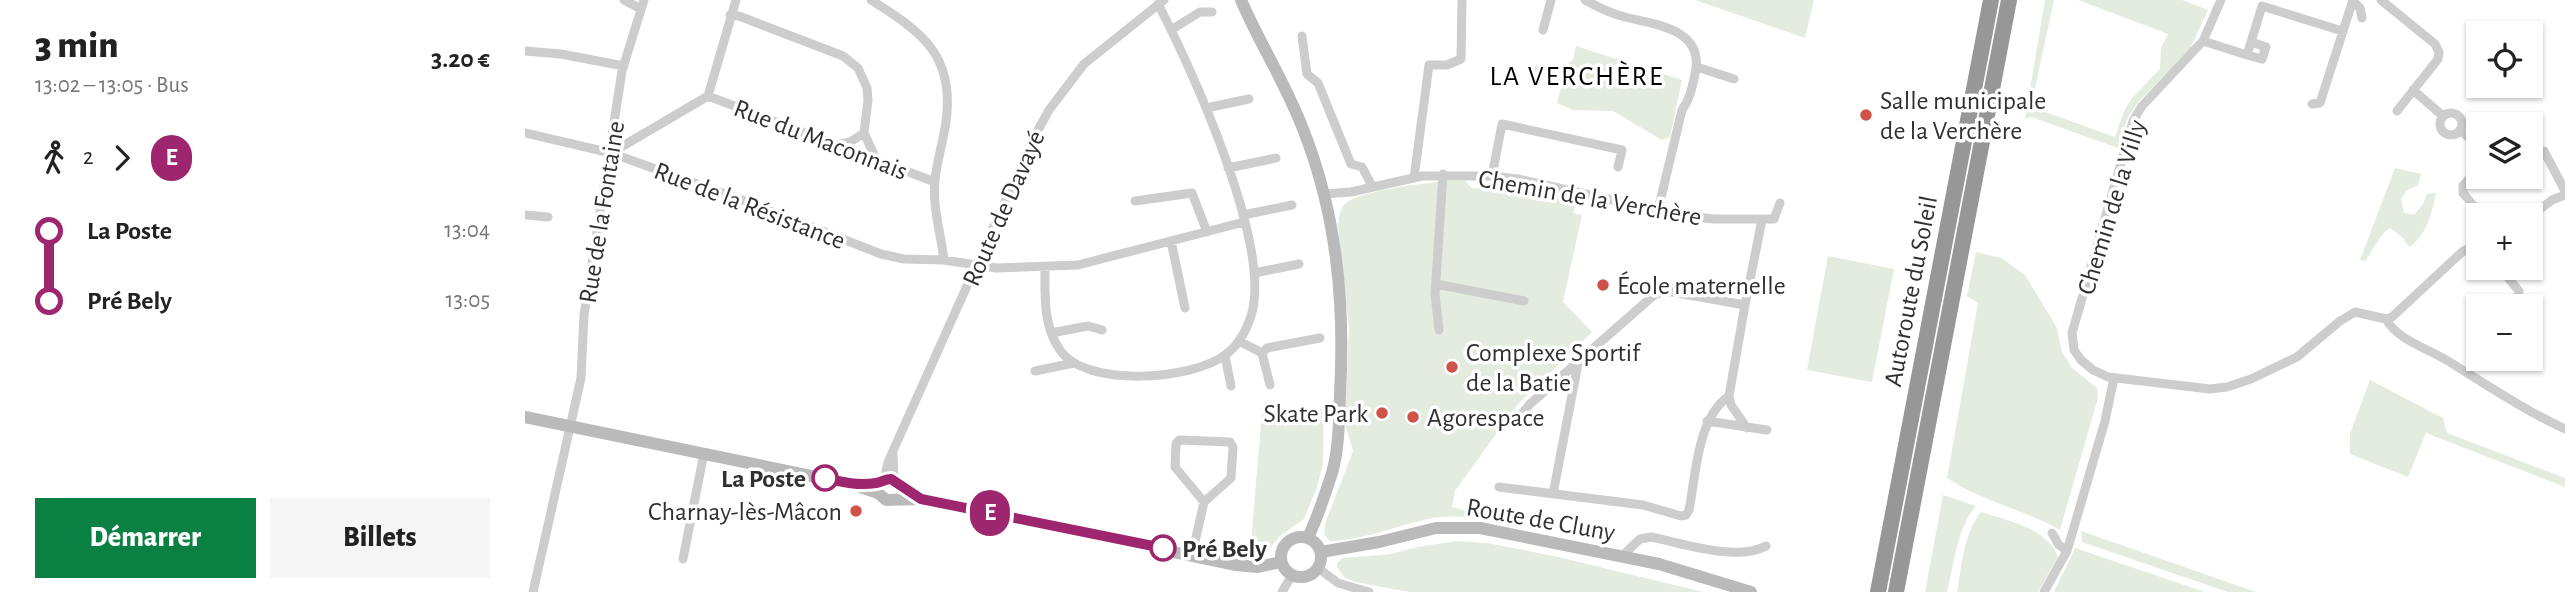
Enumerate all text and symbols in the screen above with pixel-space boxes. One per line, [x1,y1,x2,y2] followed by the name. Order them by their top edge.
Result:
[2466,21,2543,371] map controls
[2466,21,2543,98] button: locate
[35,27,119,65] text: 3 min
[431,46,490,72] text: 3.20 €
[1489,60,1665,91] district label: LA VERCHÈRE
[35,74,189,97] text: 13:02 – 13:05 · Bus
[1880,88,2046,144] place label: Salle municipale de la Verchère
[730,95,911,185] street label: Rue du Maconnais
[1858,107,1874,123] marker: Salle municipale de la Verchère
[2466,112,2543,189] button: layers
[2073,117,2151,298] street label: Chemin de la Villy
[575,119,629,305] street label: Rue de la Fontaine
[958,127,1050,290] street label: Route de Davayé
[35,139,73,177] icon: walk
[103,139,141,177] icon: forward
[83,146,93,169] text: 2
[165,146,178,170] text: E
[651,158,849,254] street label: Rue de la Résistance
[1476,166,1703,230] street label: Chemin de la Verchère
[1880,194,1942,389] street label: Autoroute du Soleil
[2466,203,2543,280] button: +
[87,218,172,244] text: La Poste
[444,219,490,242] text: 13:04
[1617,271,1786,299] place label: École maternelle
[1595,277,1611,293] marker: École maternelle
[87,288,172,314] text: Pré Bely
[446,289,490,312] text: 13:05
[2466,294,2543,371] button: −
[1466,340,1642,396] place label: Complexe Sportif de la Batie
[1444,359,1460,375] marker: Complexe Sportif de la Batie
[1264,401,1368,427] place label: Skate Park
[1374,405,1390,421] marker: Skate Park
[1427,405,1544,431] place label: Agorespace
[1405,409,1421,425] marker: Agorespace
[812,465,838,491] marker: La Poste
[721,466,806,492] place label: La Poste
[967,490,1013,536] line badge: E
[1464,494,1617,546] street label: Route de Cluny
[35,498,256,578] button: Démarrer
[270,498,490,578] button: Billets
[648,499,842,525] place label: Charnay-lès-Mâcon
[984,501,996,525] text: E
[848,503,864,519] marker: Charnay-lès-Mâcon
[1150,535,1176,561] marker: Pré Bely
[1182,536,1267,562] place label: Pré Bely

